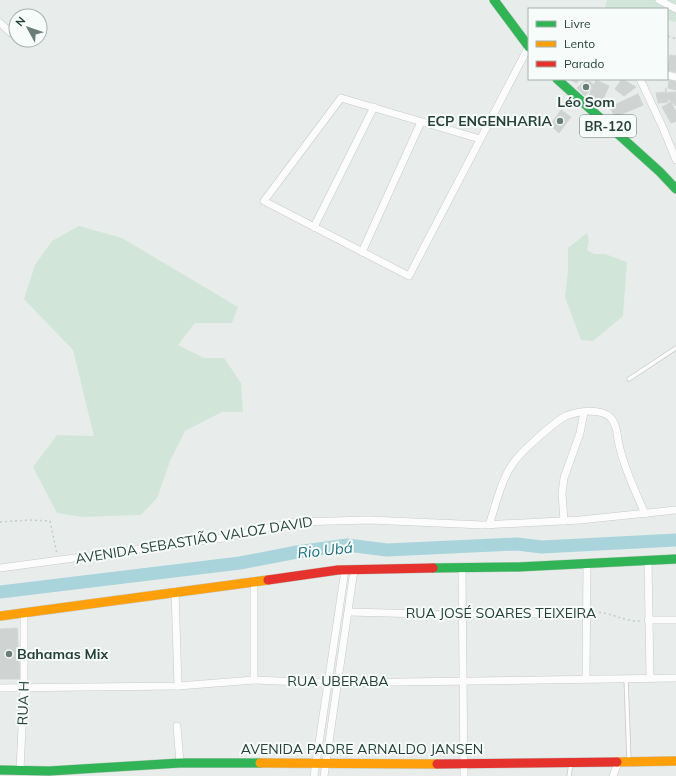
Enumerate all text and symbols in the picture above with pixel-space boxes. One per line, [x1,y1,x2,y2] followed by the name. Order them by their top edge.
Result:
[8,8,48,48] north arrow
[528,8,668,80] legend
[12,14,28,29] text: N
[564,16,591,31] text: Livre
[564,36,595,51] text: Lento
[564,56,604,71] text: Parado
[581,82,591,92] marker: Léo Som
[557,93,615,111] place label: Léo Som
[427,112,552,130] place label: ECP ENGENHARIA
[580,115,636,137] road number: BR-120
[555,116,565,126] marker: ECP ENGENHARIA
[74,512,314,568] street label: AVENIDA SEBASTIÃO VALOZ DAVID
[296,538,354,562] water label: Rio Ubá
[406,604,597,622] street label: RUA JOSÉ SOARES TEIXEIRA
[17,645,108,663] place label: Bahamas Mix
[4,649,14,659] marker: Bahamas Mix
[287,672,389,690] street label: RUA UBERABA
[13,680,33,726] street label: RUA H
[241,740,483,758] street label: AVENIDA PADRE ARNALDO JANSEN

